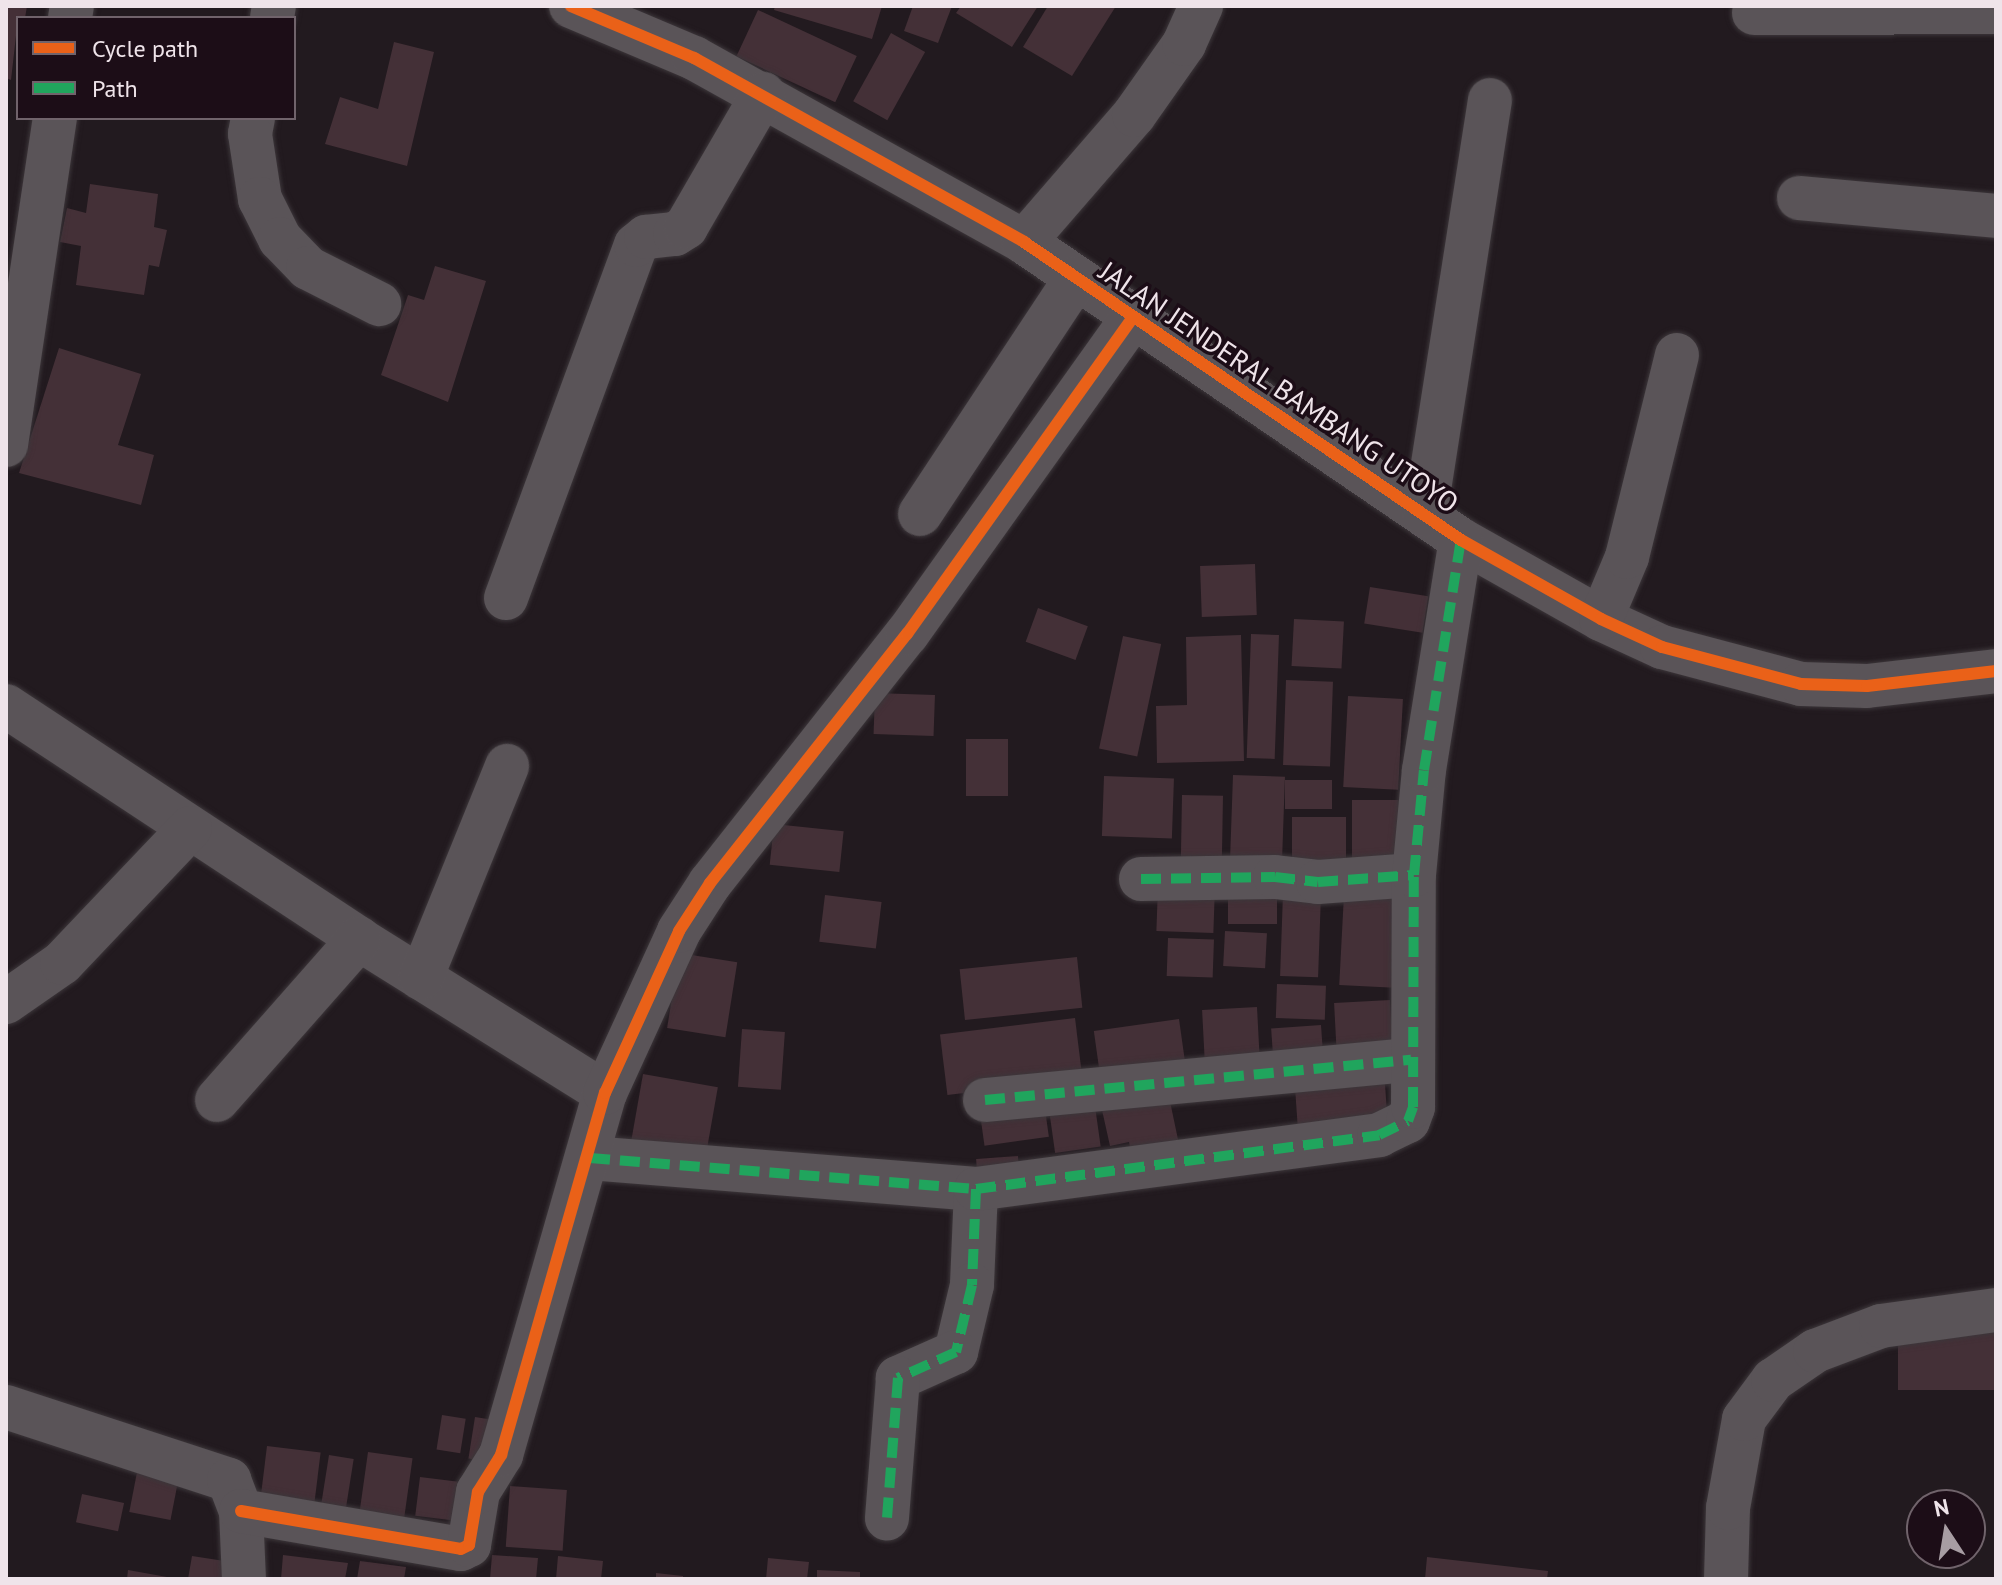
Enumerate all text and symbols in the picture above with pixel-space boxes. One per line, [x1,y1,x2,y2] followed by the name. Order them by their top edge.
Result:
[16,16,296,120] legend
[92,33,198,64] text: Cycle path
[92,73,138,104] text: Path
[1093,254,1465,520] street label: JALAN JENDERAL BAMBANG UTOYO
[1906,1489,1986,1569] north arrow
[1931,1492,1951,1523] text: N

